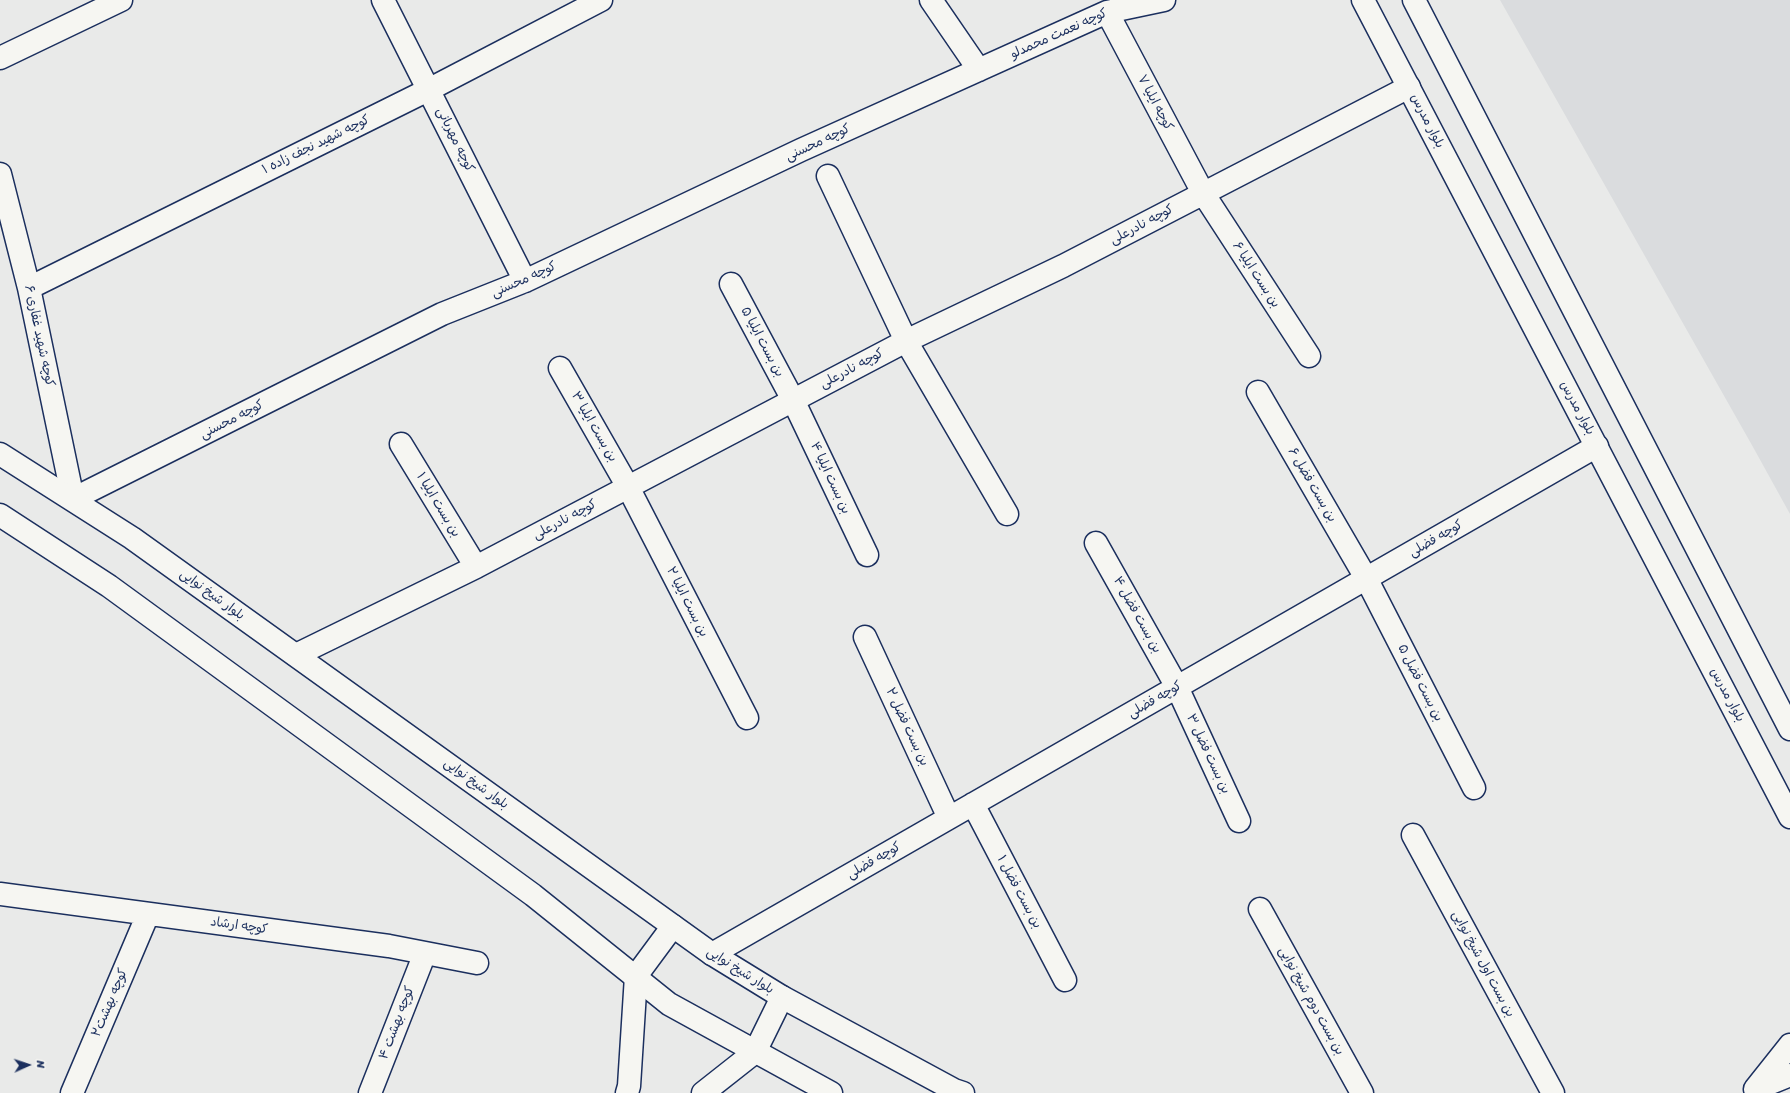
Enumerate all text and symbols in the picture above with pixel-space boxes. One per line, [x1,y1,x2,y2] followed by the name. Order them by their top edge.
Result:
[1008,6,1110,62] street label: کوچه نعمت محمدلو
[1134,72,1176,134] street label: ۷ کوچه ایلیا
[1407,91,1447,151] street label: بلوار مدرس
[433,105,477,175] street label: کوچه مهربانی
[260,112,372,178] street label: کوچه شهید نجف زاده ۱
[783,121,853,165] street label: کوچه محسنی
[1107,202,1177,248] street label: کوچه نادرعلی
[1229,239,1283,311] street label: ۶ بن بست ایلیا
[489,259,559,301] street label: کوچه محسنی
[21,284,57,388] street label: کوچه شهید غفاری ۶
[737,304,787,380] street label: ۵ بن بست ایلیا
[817,346,887,392] street label: کوچه نادرعلی
[1556,378,1598,438] street label: بلوار مدرس
[568,389,620,465] street label: ۳ بن بست ایلیا
[197,397,267,443] street label: کوچه محسنی
[807,440,853,516] street label: ۴ بن بست ایلیا
[1284,445,1340,525] street label: ۶ بن بست فضل
[413,470,463,540] street label: بن بست ایلیا ۱
[530,497,600,543] street label: کوچه نادرعلی
[1406,517,1466,561] street label: کوچه فضلی
[663,564,711,640] street label: بن بست ایلیا ۲
[177,566,247,624] street label: بلوار شیخ نوایی
[1109,574,1165,656] street label: ۴ بن بست فضل
[1394,642,1446,724] street label: ۵ بن بست فضل
[1706,665,1748,725] street label: بلوار مدرس
[1125,678,1185,722] street label: کوچه فضلی
[882,685,932,769] street label: ۲ بن بست فضل
[1183,712,1233,796] street label: ۳ بن بست فضل
[441,755,511,813] street label: بلوار شیخ نوایی
[844,839,904,883] street label: کوچه فضلی
[993,853,1045,931] street label: بن بست فضل ۱
[1448,908,1518,1020] street label: بن بست اول شیخ نوایی
[209,914,269,938] street label: کوچه ارشاد
[703,944,777,998] street label: بلوار شیخ نوایی
[1275,944,1347,1058] street label: بن بست دوم شیخ نوایی
[89,966,131,1040] street label: کوچه بهشت۲
[376,984,418,1062] street label: کوچه بهشت ۴
[8,1045,48,1085] north arrow
[31,1060,50,1069] text: N

